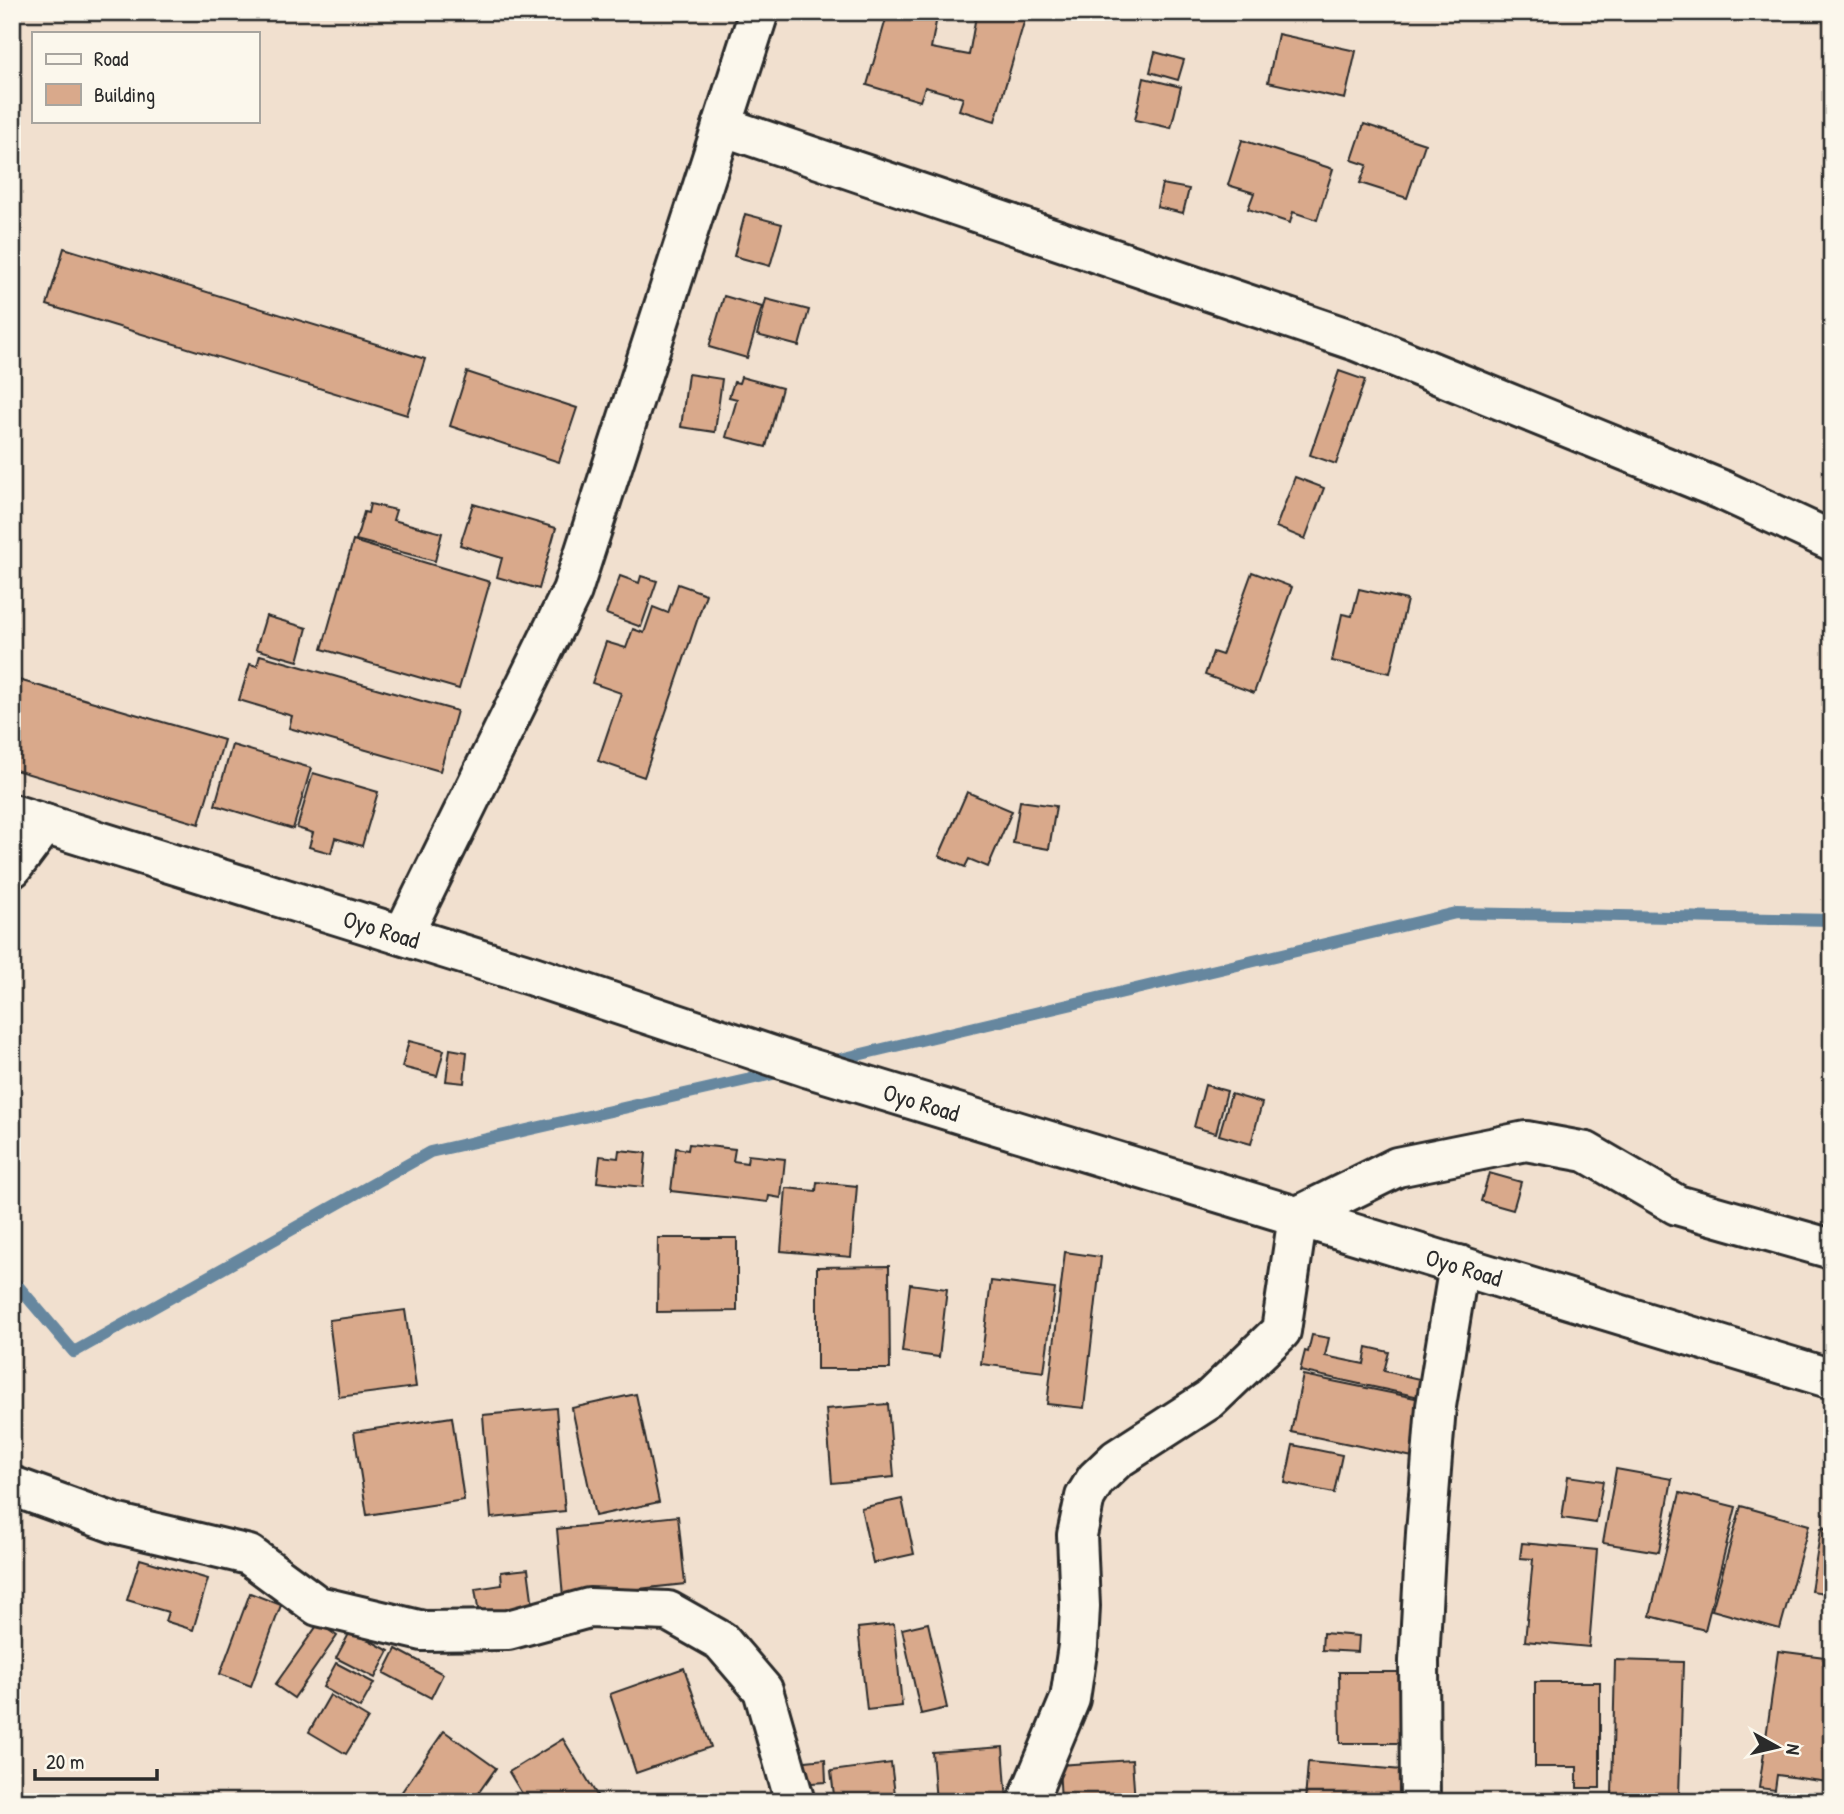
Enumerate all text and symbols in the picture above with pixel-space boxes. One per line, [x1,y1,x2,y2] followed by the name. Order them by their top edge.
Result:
[32,32,259,122] legend
[94,44,128,73] text: Road
[94,80,155,109] text: Building
[339,902,424,956] street label: Oyo Road
[879,1075,963,1129] street label: Oyo Road
[1422,1240,1506,1294] street label: Oyo Road
[1742,1713,1812,1783] north arrow
[35,1737,158,1781] scale bar
[1780,1743,1807,1756] text: N
[46,1747,84,1776] text: 20 m

